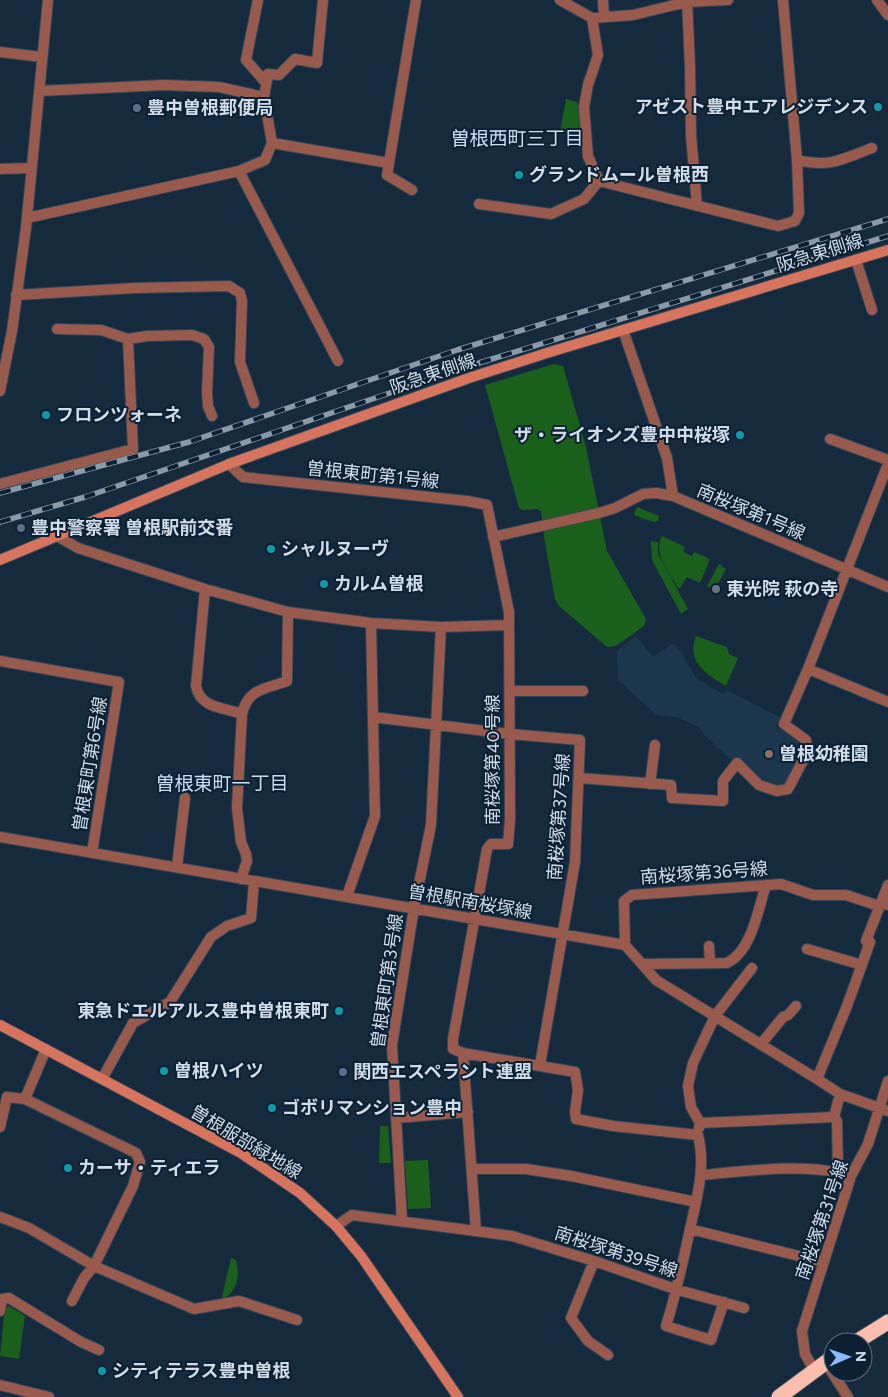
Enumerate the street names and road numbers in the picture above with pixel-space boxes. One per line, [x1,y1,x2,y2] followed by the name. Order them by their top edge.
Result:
[774,229,866,277] street label: 阪急東側線
[387,349,479,399] street label: 阪急東側線
[305,457,441,493] street label: 曽根東町第1号線
[694,479,808,545] street label: 南桜塚第1号線
[68,695,112,833] street label: 曽根東町第6号線
[482,695,504,825] street label: 南桜塚第40号線
[544,753,574,881] street label: 南桜塚第37号線
[639,858,769,888] street label: 南桜塚第36号線
[406,880,534,924] street label: 曽根駅南桜塚線
[367,912,407,1050] street label: 曽根東町第3号線
[186,1100,306,1184] street label: 曽根服部緑地線
[791,1157,853,1283] street label: 南桜塚第31号線
[552,1222,680,1282] street label: 南桜塚第39号線

